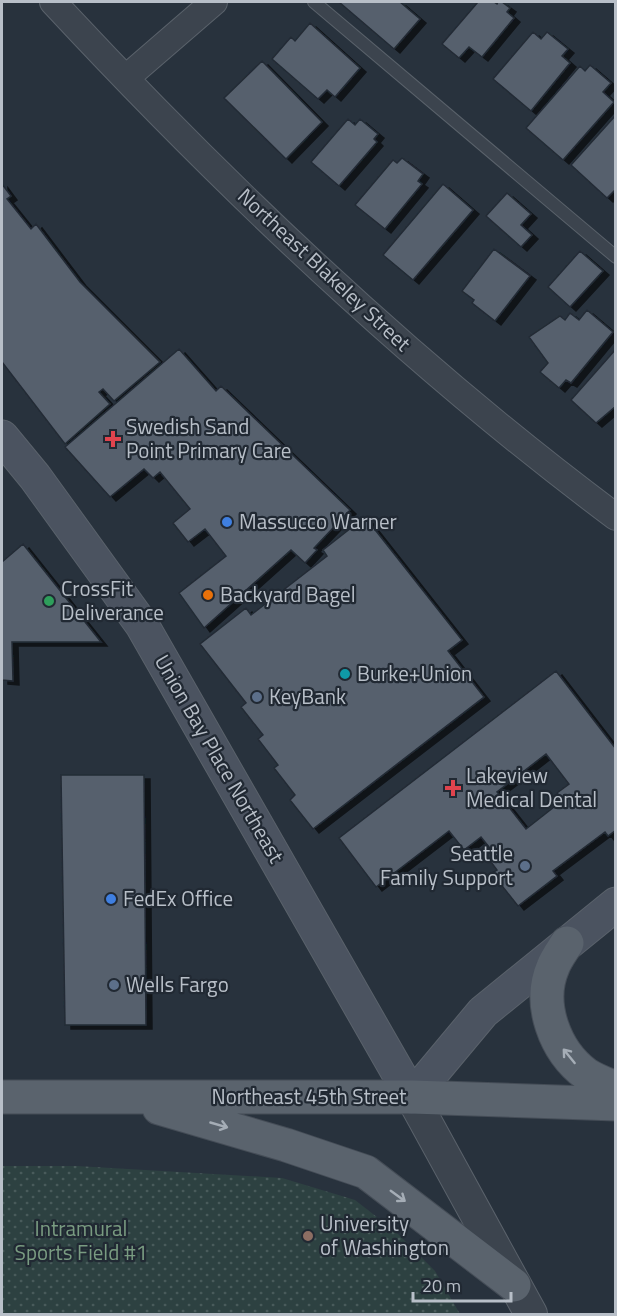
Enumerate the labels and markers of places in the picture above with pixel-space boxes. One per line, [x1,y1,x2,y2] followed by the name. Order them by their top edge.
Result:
[126,410,291,466] place label: Swedish Sand Point Primary Care
[104,430,122,448] marker: Swedish Sand Point Primary Care
[239,505,397,537] place label: Massucco Warner
[220,515,234,529] marker: Massucco Warner
[61,572,164,628] place label: CrossFit Deliverance
[220,578,356,610] place label: Backyard Bagel
[201,588,215,602] marker: Backyard Bagel
[42,594,56,608] marker: CrossFit Deliverance
[357,657,472,689] place label: Burke+Union
[338,667,352,681] marker: Burke+Union
[269,680,346,712] place label: KeyBank
[250,690,264,704] marker: KeyBank
[466,759,597,815] place label: Lakeview Medical Dental
[444,779,462,797] marker: Lakeview Medical Dental
[380,837,514,893] place label: Seattle Family Support
[518,859,532,873] marker: Seattle Family Support
[123,882,233,914] place label: FedEx Office
[104,892,118,906] marker: FedEx Office
[126,968,229,1000] place label: Wells Fargo
[107,978,121,992] marker: Wells Fargo
[320,1207,449,1263] place label: University of Washington
[301,1229,315,1243] marker: University of Washington

